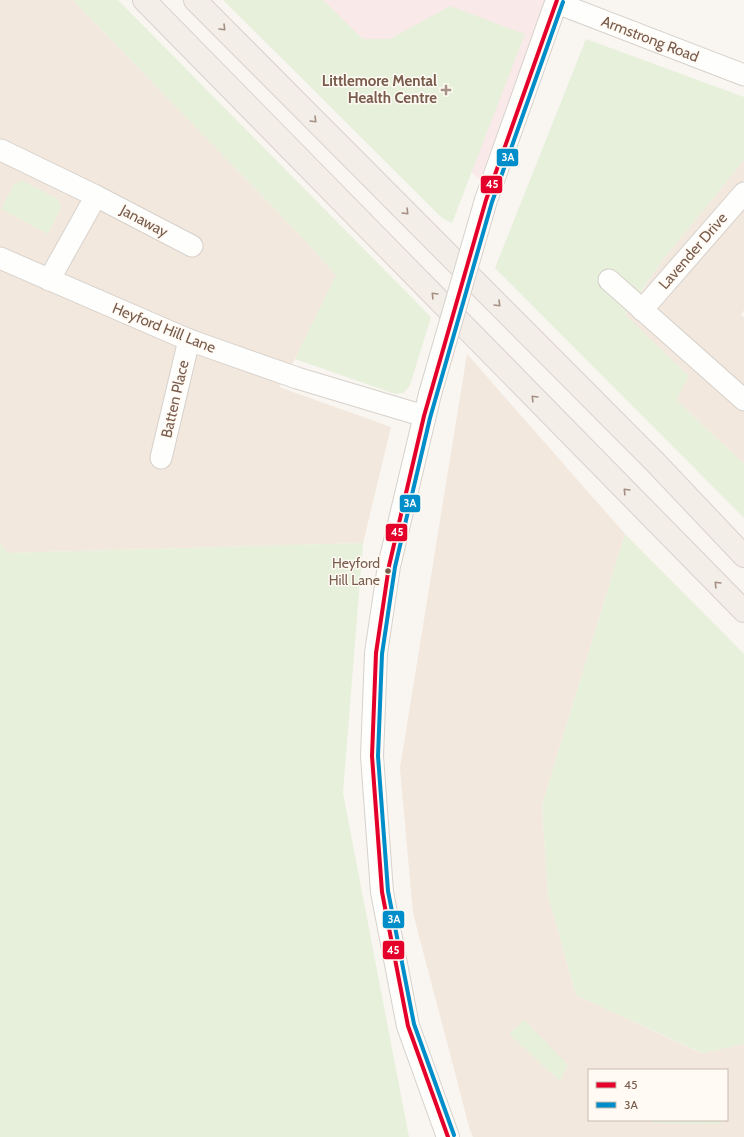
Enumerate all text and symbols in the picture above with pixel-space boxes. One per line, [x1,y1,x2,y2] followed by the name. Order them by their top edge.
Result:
[599,12,701,66] street label: Armstrong Road
[218,23,225,31] one-way arrow
[322,72,437,107] place label: Littlemore Mental Health Centre
[440,84,452,96] marker: Littlemore Mental Health Centre
[309,115,317,123] one-way arrow
[496,148,519,167] line badge: 3A
[502,150,515,164] text: 3A
[480,175,503,194] line badge: 45
[486,177,498,191] text: 45
[116,200,171,241] street label: Janaway
[401,207,409,215] one-way arrow
[655,209,731,293] street label: Lavender Drive
[431,292,438,300] one-way arrow
[110,299,219,357] street label: Heyford Hill Lane
[493,299,501,307] one-way arrow
[157,358,193,440] street label: Batten Place
[532,395,539,403] one-way arrow
[623,488,630,496] one-way arrow
[399,494,421,513] line badge: 3A
[404,496,417,510] text: 3A
[385,523,408,542] line badge: 45
[391,525,403,539] text: 45
[329,554,380,589] place label: Heyford Hill Lane
[383,566,393,576] marker: Heyford Hill Lane
[714,581,722,589] one-way arrow
[382,910,405,929] line badge: 3A
[388,912,401,926] text: 3A
[382,940,405,960] line badge: 45
[387,943,399,957] text: 45
[588,1069,728,1121] legend
[624,1077,637,1092] text: 45
[624,1097,638,1112] text: 3A

